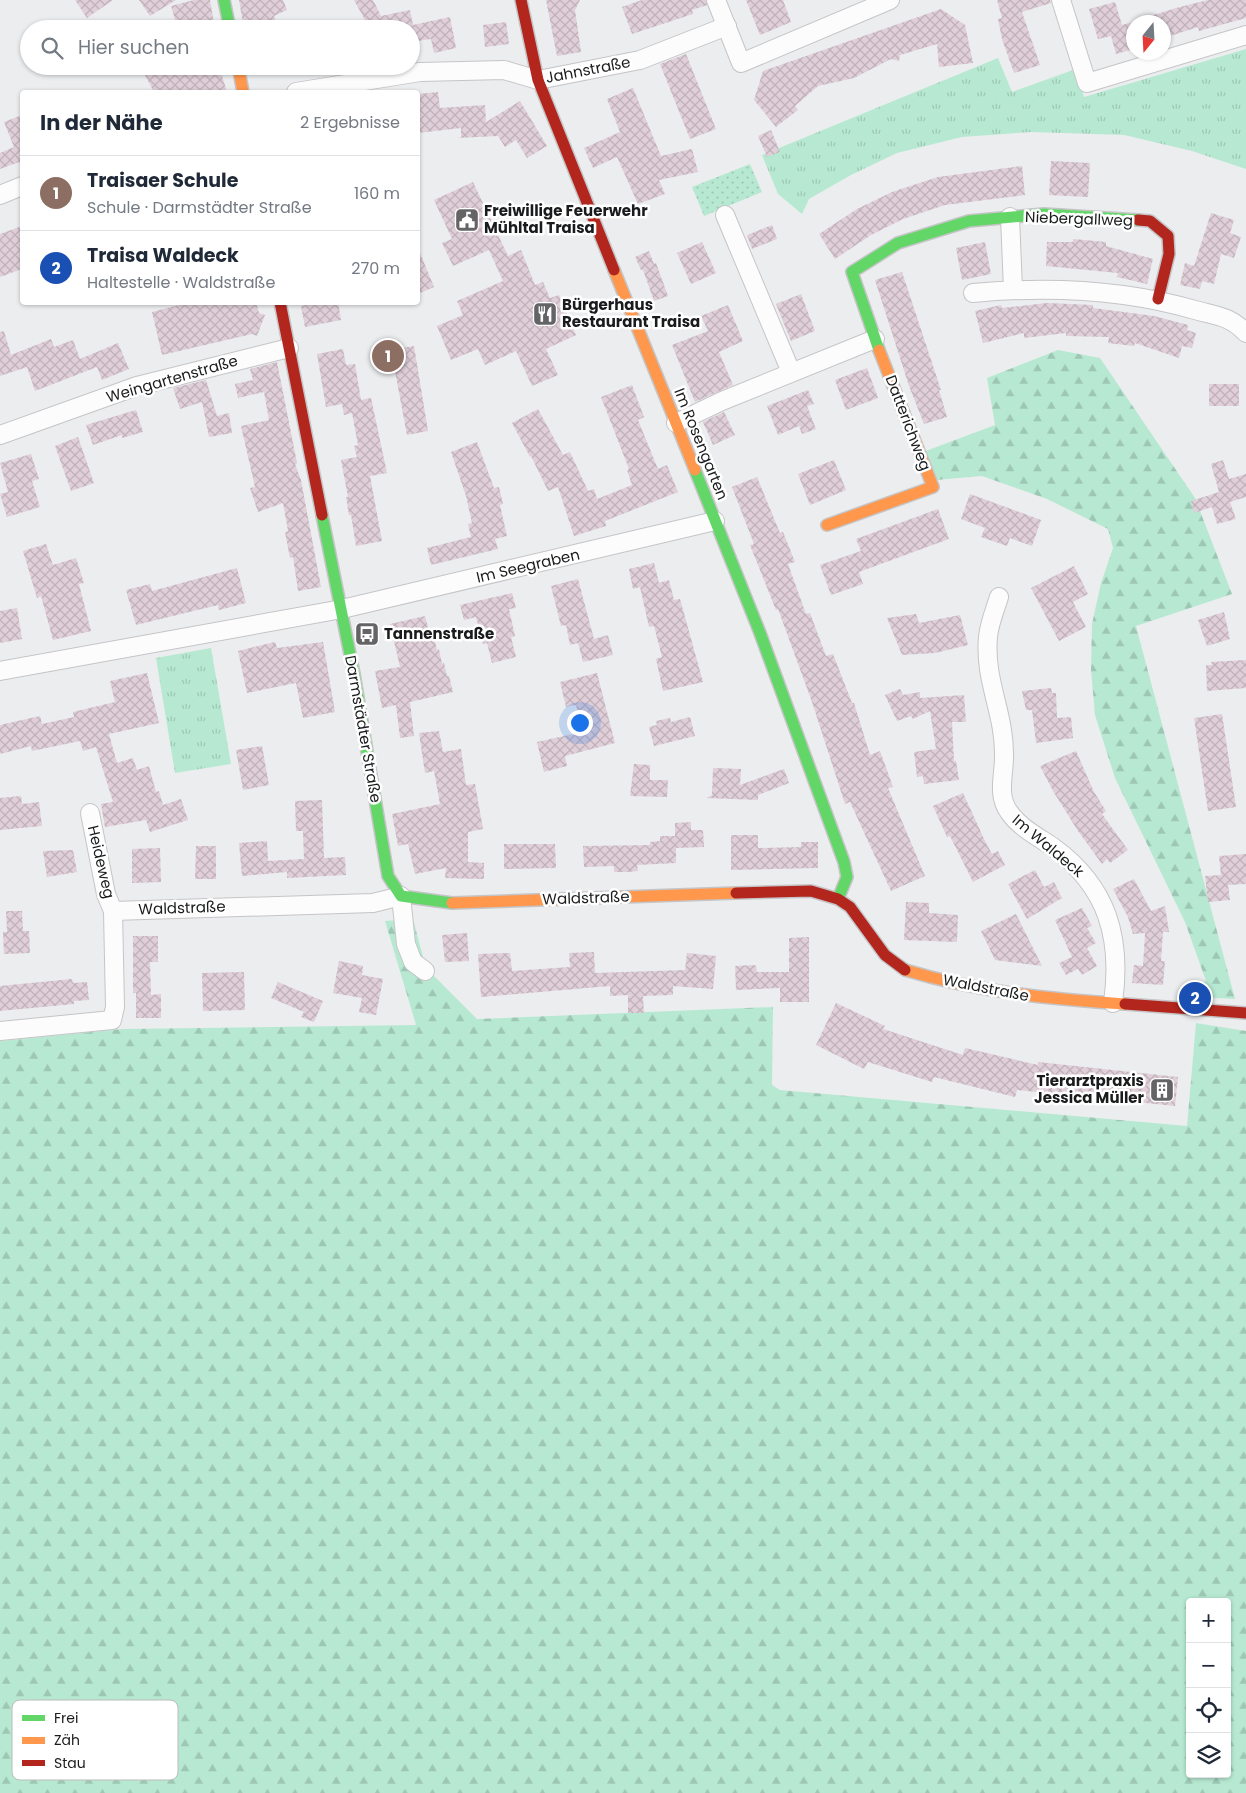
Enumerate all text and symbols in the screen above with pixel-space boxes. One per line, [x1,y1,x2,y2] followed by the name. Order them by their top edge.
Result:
[1126,15,1171,60] north arrow
[20,20,420,75] search box
[38,34,66,62] icon: search
[78,34,189,61] text: Hier suchen
[544,51,632,88] street label: Jahnstraße
[40,108,163,137] text: In der Nähe
[300,111,400,134] text: 2 Ergebnisse
[87,167,238,194] text: Traisaer Schule
[53,182,59,205] text: 1
[354,182,400,205] text: 160 m
[87,196,312,219] text: Schule · Darmstädter Straße
[484,200,648,238] place label: Freiwillige Feuerwehr Mühltal Traisa
[1025,206,1133,231] street label: Niebergallweg
[454,207,480,233] public building icon: Freiwillige Feuerwehr Mühltal Traisa
[87,242,239,269] text: Traisa Waldeck
[51,257,61,280] text: 2
[351,257,400,280] text: 270 m
[87,271,275,294] text: Haltestelle · Waldstraße
[562,294,700,332] place label: Bürgerhaus Restaurant Traisa
[532,301,558,327] restaurant icon: Bürgerhaus Restaurant Traisa
[372,337,404,375] pin: 1
[104,350,240,407] street label: Weingartenstraße
[881,372,936,474] street label: Datterichweg
[669,385,733,503] street label: Im Rosengarten
[474,543,582,588] street label: Im Seegraben
[354,621,380,647] bus stop icon: Tannenstraße
[384,623,494,644] place label: Tannenstraße
[340,654,387,804] street label: Darmstädter Straße
[567,710,593,736] your location
[1008,809,1089,882] street label: Im Waldeck
[83,823,120,901] street label: Heideweg
[542,885,630,910] street label: Waldstraße
[138,895,226,920] street label: Waldstraße
[941,969,1031,1006] street label: Waldstraße
[1179,979,1211,1017] pin: 2
[1034,1070,1145,1108] place label: Tierarztpraxis Jessica Müller
[1149,1077,1175,1103] building icon: Tierarztpraxis Jessica Müller
[1186,1598,1231,1778] map controls
[1186,1598,1231,1643] button: +
[1186,1643,1231,1688] button: −
[1186,1688,1231,1733] button: locate
[12,1700,178,1780] legend
[54,1708,78,1728] text: Frei
[54,1730,80,1750] text: Zäh
[1186,1733,1231,1778] button: layers
[54,1753,86,1773] text: Stau

